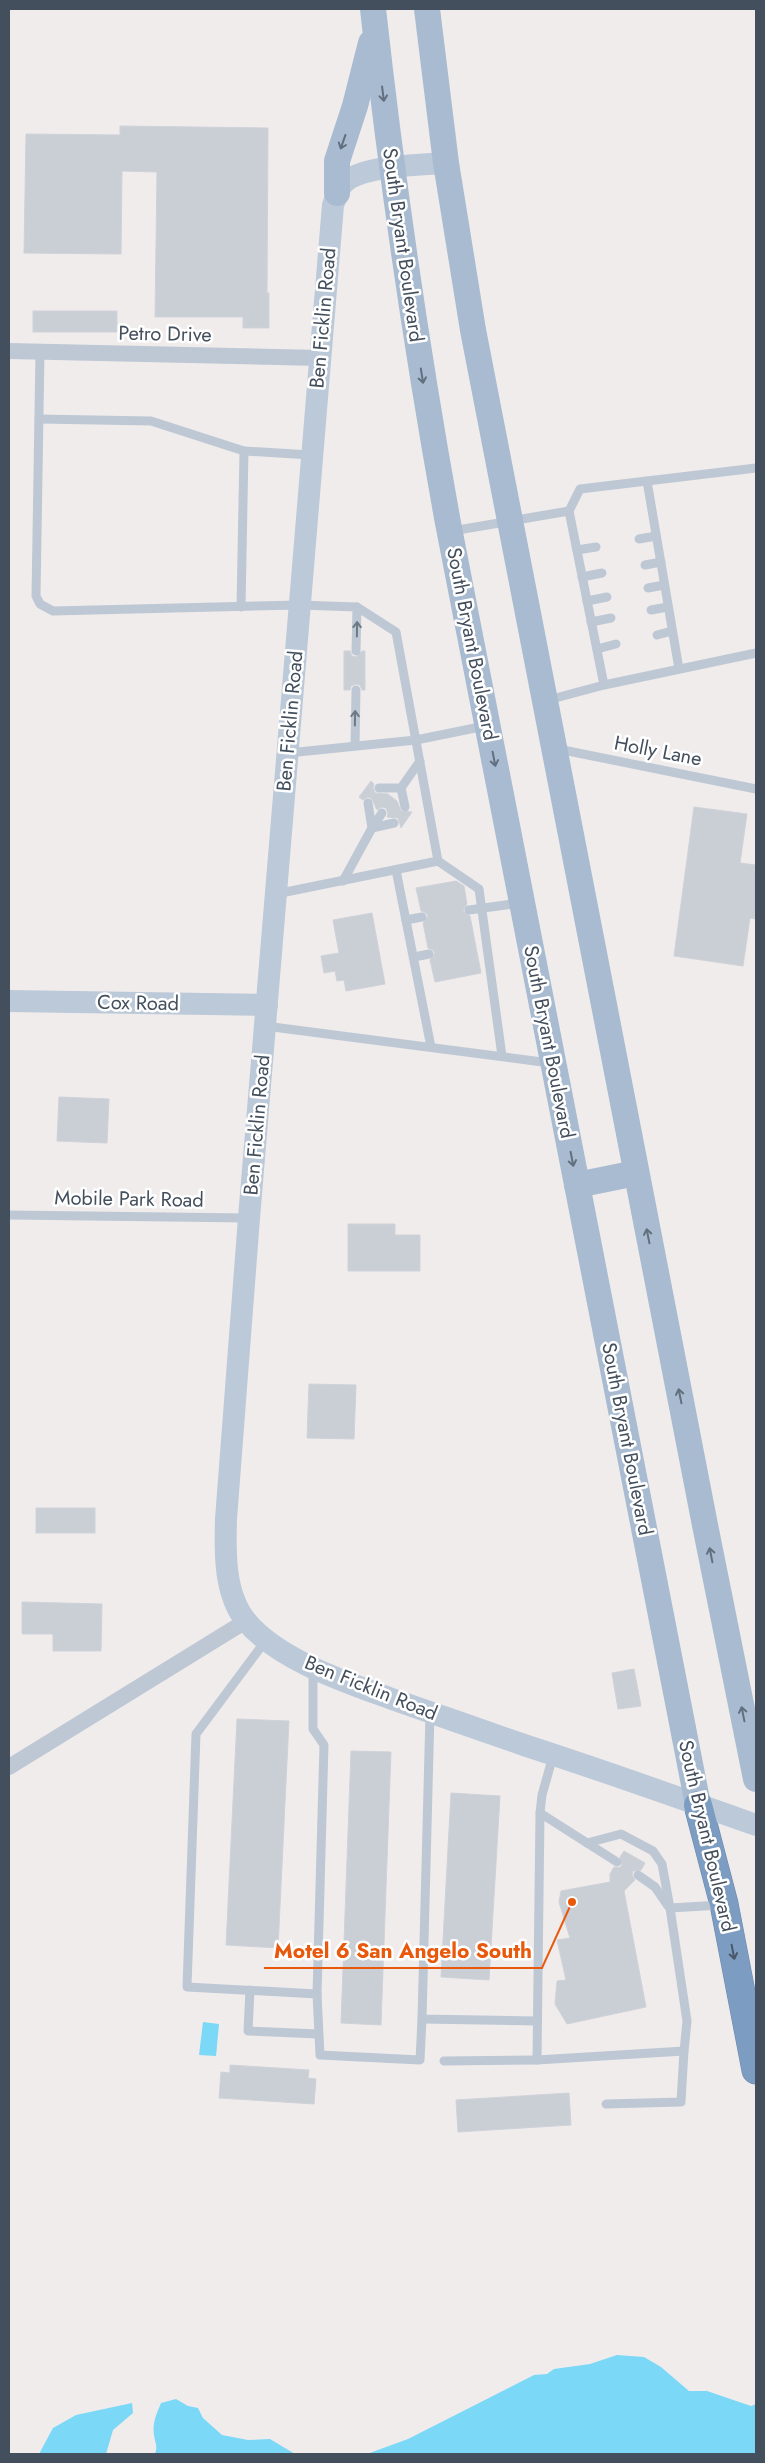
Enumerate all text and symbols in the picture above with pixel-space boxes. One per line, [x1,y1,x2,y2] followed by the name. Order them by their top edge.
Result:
[378,86,388,102] one-way arrow
[338,134,347,150] one-way arrow
[375,146,431,344] street label: South Bryant Boulevard
[302,247,344,389] street label: Ben Ficklin Road
[118,319,212,349] street label: Petro Drive
[417,368,427,384] one-way arrow
[439,545,505,743] street label: South Bryant Boulevard
[352,621,362,638] one-way arrow
[269,650,311,792] street label: Ben Ficklin Road
[350,711,360,727] one-way arrow
[612,728,704,774] street label: Holly Lane
[490,751,500,767] one-way arrow
[516,943,582,1141] street label: South Bryant Boulevard
[97,988,179,1018] street label: Cox Road
[236,1054,278,1196] street label: Ben Ficklin Road
[567,1151,577,1167] one-way arrow
[54,1183,204,1215] street label: Mobile Park Road
[643,1229,653,1245] one-way arrow
[594,1340,660,1538] street label: South Bryant Boulevard
[674,1388,684,1404] one-way arrow
[706,1548,715,1564] one-way arrow
[300,1648,442,1728] street label: Ben Ficklin Road
[738,1707,747,1723] one-way arrow
[671,1737,743,1935] street label: South Bryant Boulevard
[264,1932,542,1968] callout: Motel 6 San Angelo South
[274,1936,532,1966] text: Motel 6 San Angelo South
[729,1944,738,1960] one-way arrow

